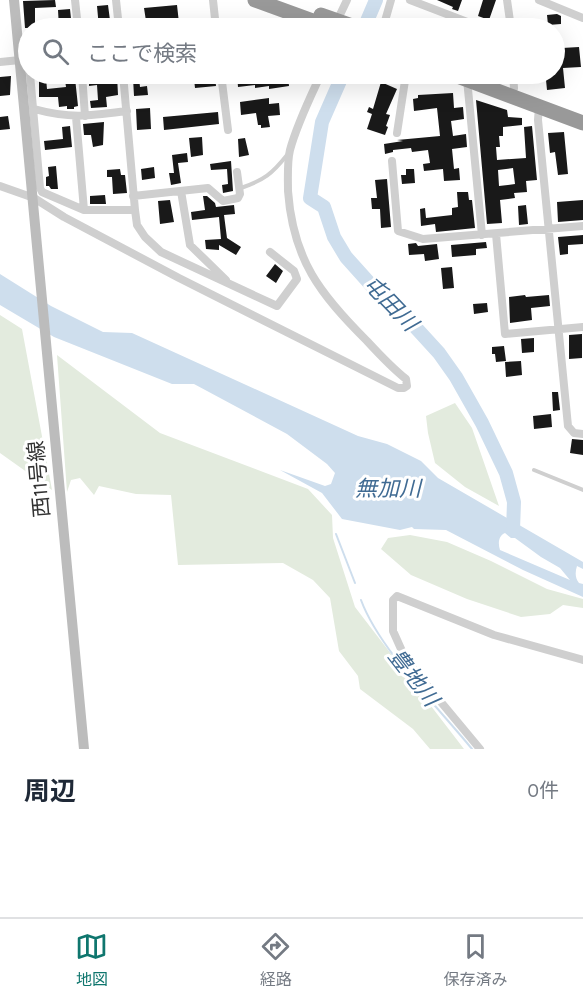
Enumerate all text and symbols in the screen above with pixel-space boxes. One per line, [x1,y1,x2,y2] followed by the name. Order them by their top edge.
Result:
[18,18,565,84] search box
[39,35,72,68] icon: search
[87,41,197,67] text: ここで検索
[358,271,424,338] water label: 屯田川
[24,440,54,518] street label: 西11号線
[355,476,423,502] water label: 無加川
[383,644,445,713] water label: 豊地川
[24,776,76,807] text: 周辺
[527,779,559,802] text: 0件
[75,930,108,990] tab: 地図
[259,930,292,990] tab: 経路
[443,930,507,990] tab: 保存済み

